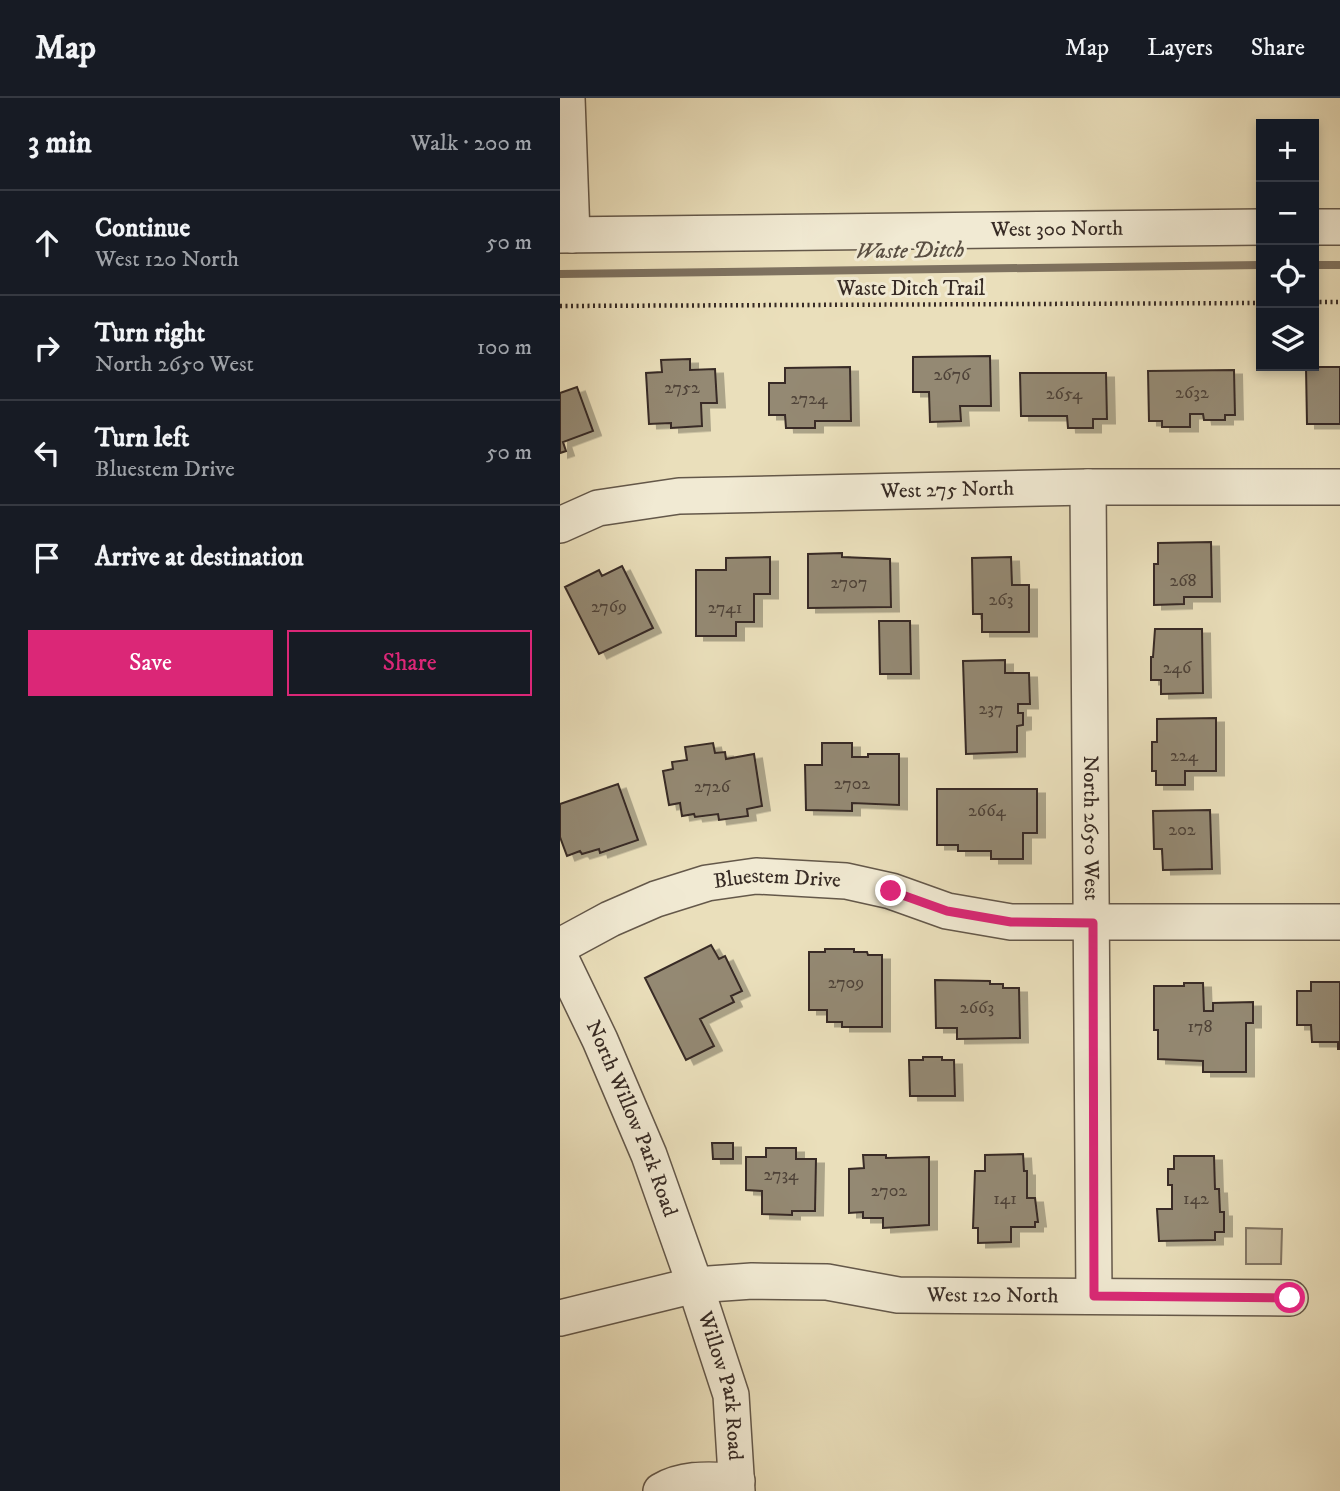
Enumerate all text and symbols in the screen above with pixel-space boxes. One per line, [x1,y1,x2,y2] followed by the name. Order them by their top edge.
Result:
[35,28,96,69] text: Map
[1065,33,1109,63] text: Map
[1147,33,1213,63] text: Layers
[1251,33,1305,63] text: Share
[1256,119,1319,371] map controls
[1256,119,1319,182] button: +
[28,125,92,162] text: 3 min
[411,129,532,158] text: Walk · 200 m
[1256,182,1319,245] button: −
[95,212,190,245] text: Continue
[989,216,1123,243] street label: West 300 North
[28,224,66,262] icon: ahead
[486,228,532,257] text: 50 m
[855,236,965,266] water label: Waste Ditch
[95,245,239,274] text: West 120 North
[1256,245,1319,308] button: locate
[836,276,986,302] street label: Waste Ditch Trail
[1256,308,1319,371] button: layers
[95,317,205,350] text: Turn right
[28,329,66,367] icon: right
[477,333,532,362] text: 100 m
[95,350,254,379] text: North 2650 West
[934,364,971,386] house number: 2676
[664,377,700,399] house number: 2752
[1175,382,1209,404] house number: 2632
[1046,383,1083,405] house number: 2654
[790,388,828,410] house number: 2724
[95,422,189,455] text: Turn left
[28,434,66,472] icon: left
[486,438,532,467] text: 50 m
[95,455,235,484] text: Bluestem Drive
[879,476,1014,505] street label: West 275 North
[28,539,66,577] icon: arrive
[95,541,304,574] text: Arrive at destination
[1169,570,1197,592] house number: 268
[830,572,868,594] house number: 2707
[989,589,1013,611] house number: 263
[591,596,627,618] house number: 2769
[708,597,742,619] house number: 2741
[28,630,273,696] button: Save
[287,630,532,696] button: Share
[1163,657,1192,679] house number: 246
[978,698,1004,720] house number: 237
[1170,745,1199,767] house number: 224
[1077,755,1104,901] street label: North 2650 West
[834,773,870,795] house number: 2702
[694,776,731,798] house number: 2726
[968,800,1007,822] house number: 2664
[1168,819,1196,841] house number: 202
[712,863,842,895] street label: Bluestem Drive
[875,875,906,906] route end
[828,972,864,994] house number: 2709
[960,997,994,1019] house number: 2663
[580,1016,683,1221] street label: North Willow Park Road
[1187,1016,1213,1038] house number: 178
[764,1164,799,1186] house number: 2734
[871,1180,907,1202] house number: 2702
[993,1188,1017,1210] house number: 141
[1183,1188,1209,1210] house number: 142
[926,1282,1059,1309] street label: West 120 North
[1274,1282,1305,1313] route start
[691,1307,748,1462] street label: Willow Park Road

